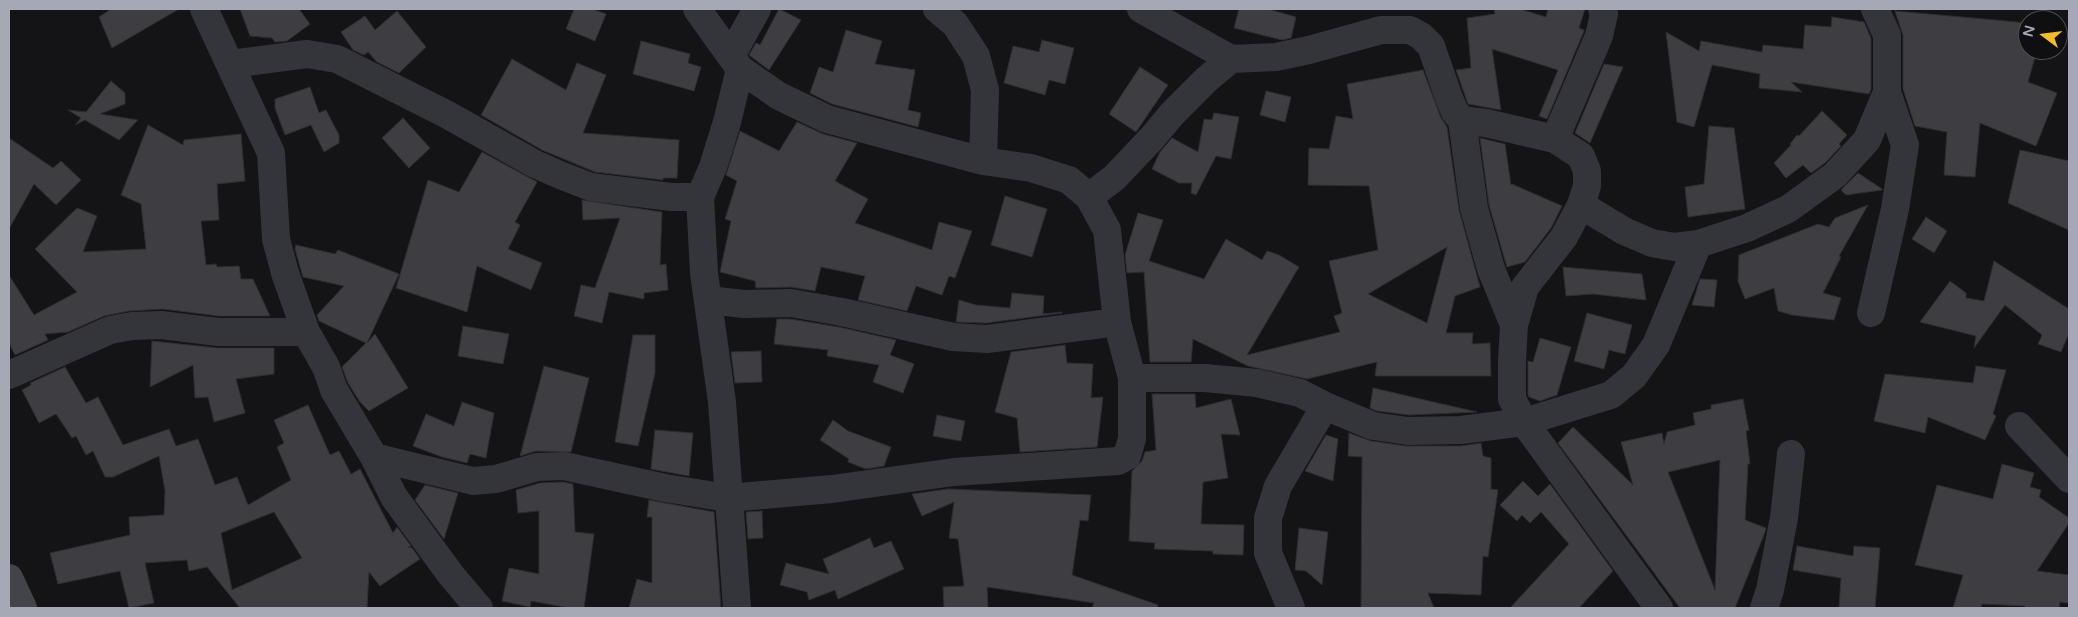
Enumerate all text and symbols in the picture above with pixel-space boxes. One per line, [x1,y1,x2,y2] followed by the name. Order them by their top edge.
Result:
[2018,10,2068,60] north arrow
[2019,24,2039,39] text: N

